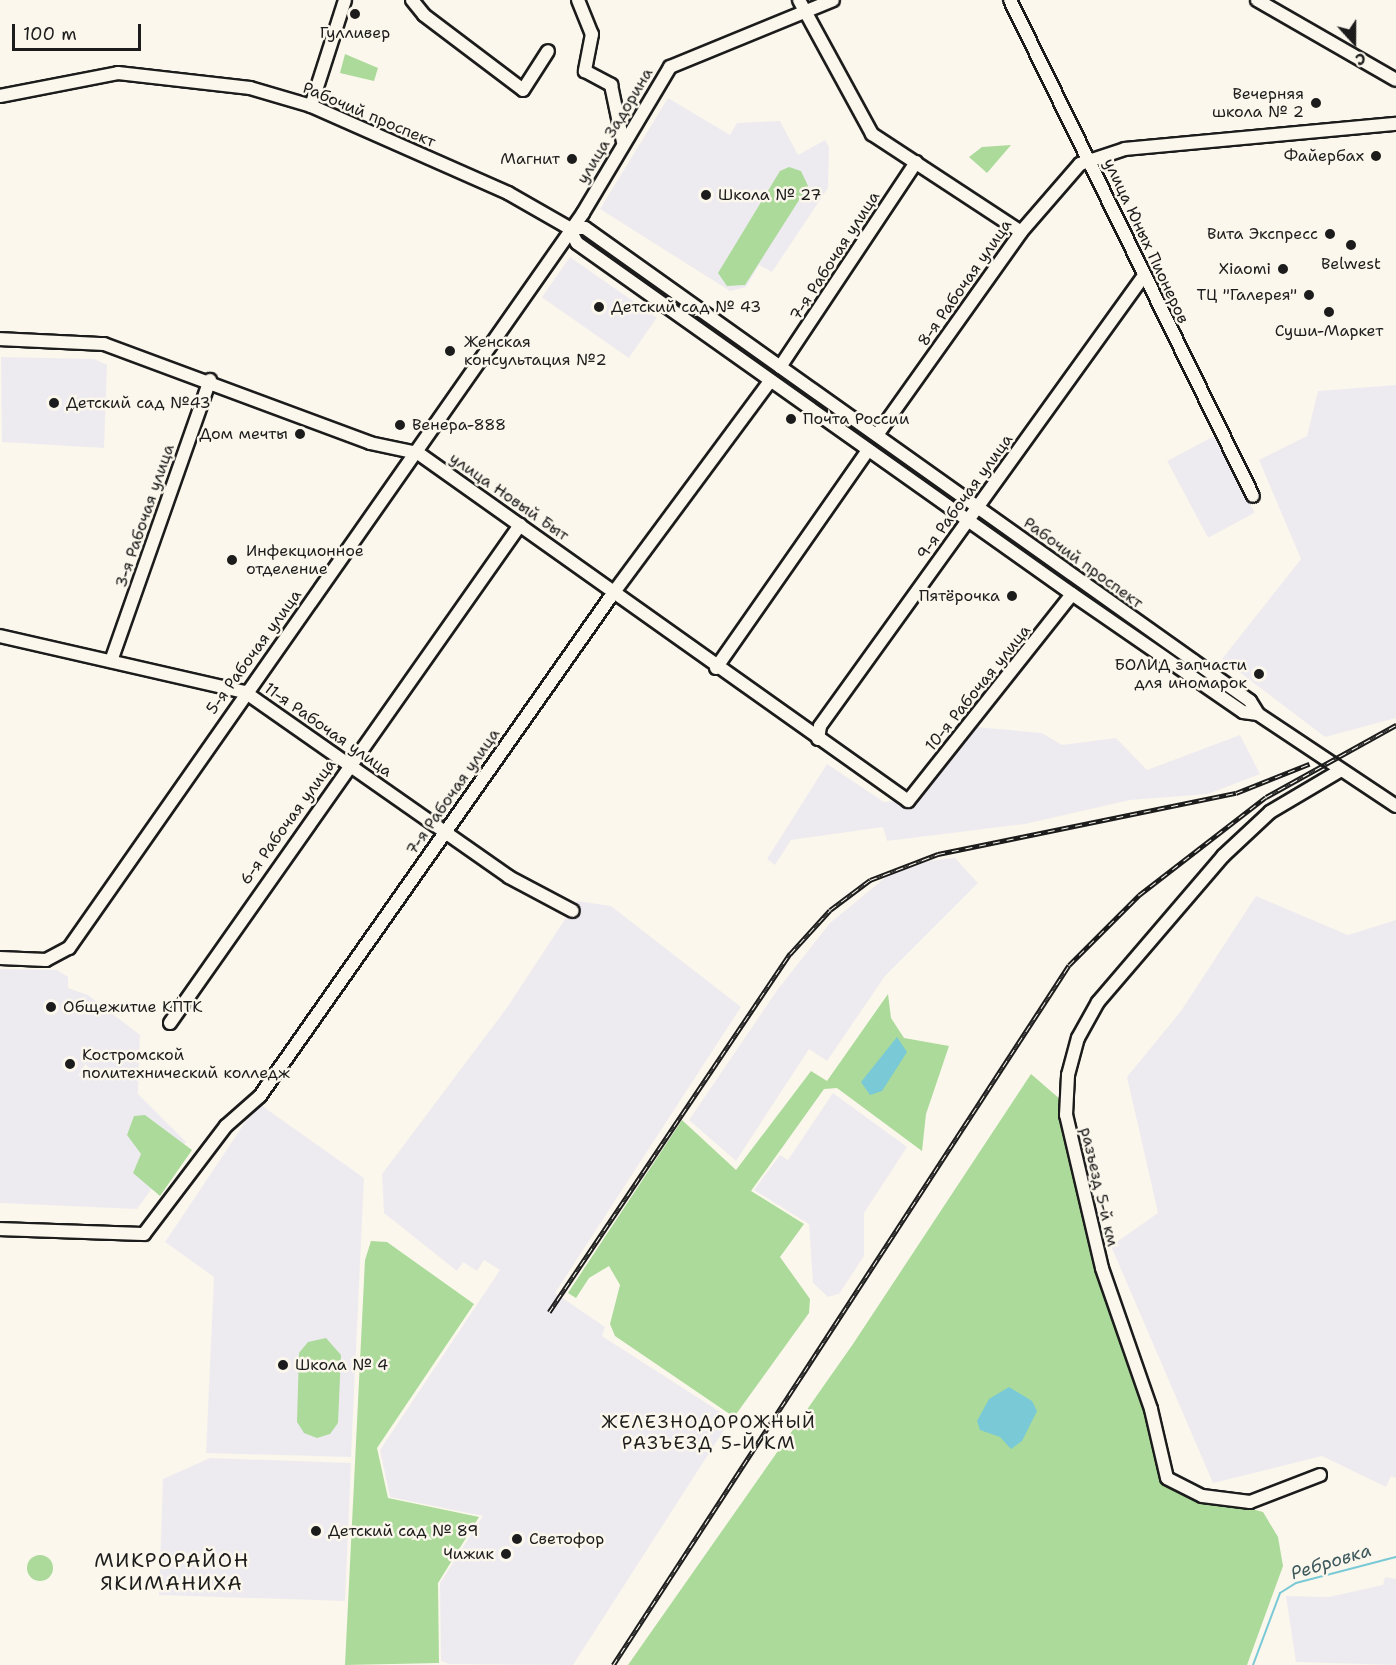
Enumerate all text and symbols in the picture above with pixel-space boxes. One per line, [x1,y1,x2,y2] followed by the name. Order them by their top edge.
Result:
[348,7,362,21] marker: Гулливер
[15,12,144,50] scale bar
[1324,12,1384,72] north arrow
[23,22,77,46] text: 100 m
[320,23,390,43] place label: Гулливер
[1352,48,1369,71] text: С
[573,65,657,187] street label: улица Задорина
[300,78,438,152] street label: Рабочий проспект
[1212,84,1304,122] place label: Вечерняя школа № 2
[1309,96,1323,110] marker: Вечерняя школа № 2
[1284,146,1364,166] place label: Файербах
[500,149,560,169] place label: Магнит
[1369,149,1383,163] marker: Файербах
[565,152,579,166] marker: Магнит
[1099,155,1193,327] street label: улица Юных Пионеров
[718,185,821,205] place label: Школа № 27
[699,188,713,202] marker: Школа № 27
[786,188,884,324] street label: 7-я Рабочая улица
[914,216,1016,350] street label: 8-я Рабочая улица
[1207,224,1318,244] place label: Вита Экспресс
[1323,227,1337,241] marker: Вита Экспресс
[1344,238,1358,252] marker: Belwest
[1321,254,1381,274] place label: Belwest
[1219,259,1271,279] place label: Xiaomi
[1276,262,1290,276] marker: Xiaomi
[1197,285,1297,305] place label: ТЦ "Галерея"
[1302,288,1316,302] marker: ТЦ "Галерея"
[611,297,761,317] place label: Детский сад № 43
[592,300,606,314] marker: Детский сад № 43
[1322,305,1336,319] marker: Суши-Маркет
[1275,321,1383,341] place label: Суши-Маркет
[464,332,607,370] place label: Женская консультация №2
[441,342,459,360] marker: Женская консультация №2
[66,393,211,413] place label: Детский сад №43
[47,396,61,410] marker: Детский сад №43
[803,409,909,429] place label: Почта России
[784,412,798,426] marker: Почта России
[412,415,506,435] place label: Венера-888
[393,418,407,432] marker: Венера-888
[199,424,288,444] place label: Дом мечты
[293,427,307,441] marker: Дом мечты
[913,431,1017,563] street label: 9-я Рабочая улица
[111,442,179,590] street label: 3-я Рабочая улица
[446,449,572,545] street label: улица Новый Быт
[1020,513,1146,613] street label: Рабочий проспект
[246,541,364,579] place label: Инфекционное отделение
[223,551,241,569] marker: Инфекционное отделение
[202,586,306,718] street label: 5-я Рабочая улица
[919,586,1000,606] place label: Пятёрочка
[1005,589,1019,603] marker: Пятёрочка
[921,621,1035,755] street label: 10-я Рабочая улица
[1114,655,1247,693] place label: БОЛИД запчасти для иномарок
[1252,667,1266,681] marker: БОЛИД запчасти для иномарок
[260,679,396,781] street label: 11-я Рабочая улица
[402,725,504,859] street label: 7-я Рабочая улица
[236,755,340,889] street label: 6-я Рабочая улица
[63,997,203,1017] place label: Общежитие КПТК
[44,1000,58,1014] marker: Общежитие КПТК
[82,1045,290,1083] place label: Костромской политехнический колледж
[63,1057,77,1071] marker: Костромской политехнический колледж
[1076,1126,1122,1248] street label: разъезд 5-й км
[295,1355,388,1375] place label: Школа № 4
[276,1358,290,1372] marker: Школа № 4
[602,1412,816,1454] district label: ЖЕЛЕЗНОДОРОЖНЫЙ РАЗЪЕЗД 5-Й КМ
[328,1521,478,1541] place label: Детский сад № 89
[309,1524,323,1538] marker: Детский сад № 89
[529,1529,604,1549] place label: Светофор
[510,1532,524,1546] marker: Светофор
[1288,1540,1374,1584] water label: Ребровка
[443,1544,494,1564] place label: Чижик
[499,1547,513,1561] marker: Чижик
[94,1548,250,1595] district label: МИКРОРАЙОН ЯКИМАНИХА

